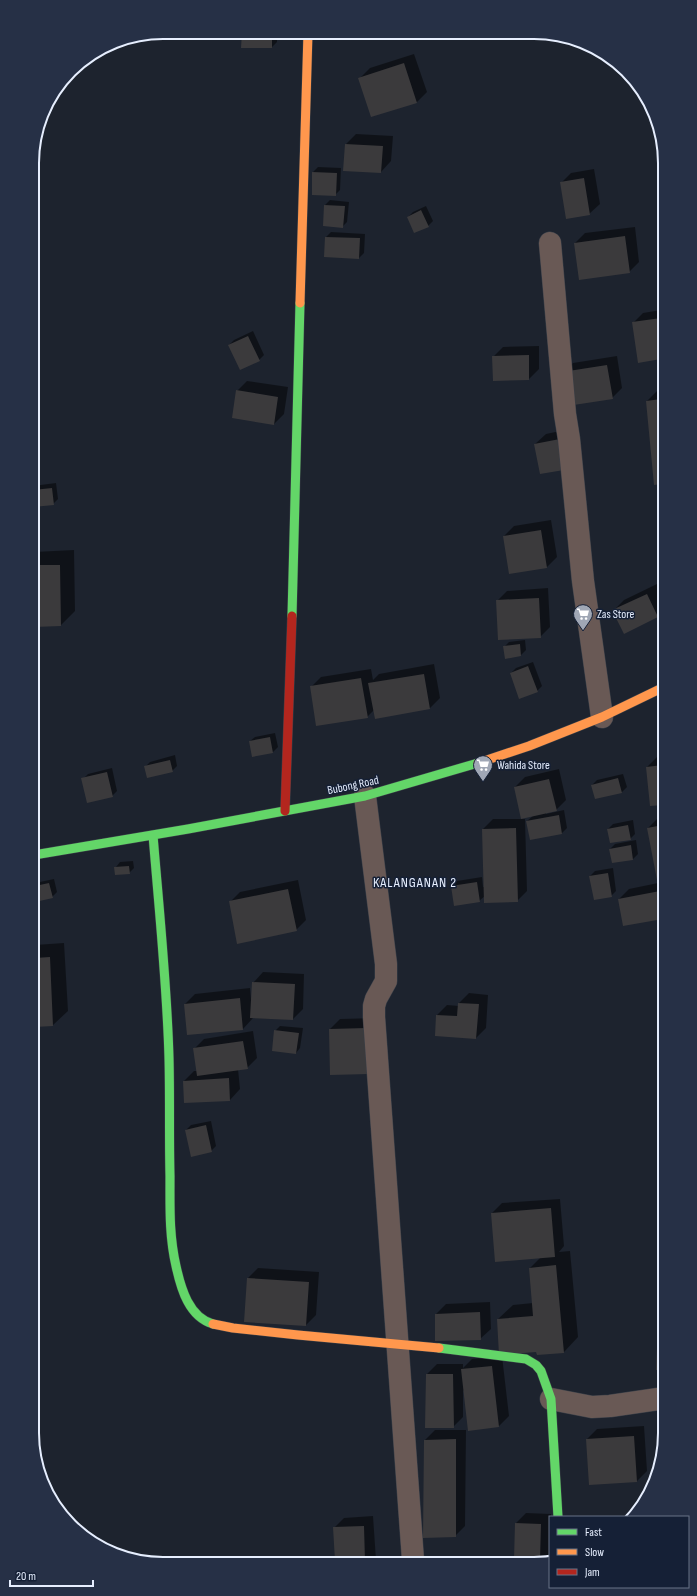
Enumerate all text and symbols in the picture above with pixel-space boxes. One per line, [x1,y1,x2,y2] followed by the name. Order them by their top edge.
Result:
[572,603,594,631] supermarket icon: Zas Store
[597,607,635,622] place label: Zas Store
[472,754,494,782] supermarket icon: Wahida Store
[497,758,550,773] place label: Wahida Store
[326,773,380,798] street label: Bubong Road
[373,874,457,891] district label: KALANGANAN 2
[549,1516,689,1588] legend
[585,1525,602,1540] text: Fast
[585,1545,604,1560] text: Slow
[10,1562,93,1588] scale bar
[584,1565,600,1580] text: Jam
[16,1569,36,1584] text: 20 m

